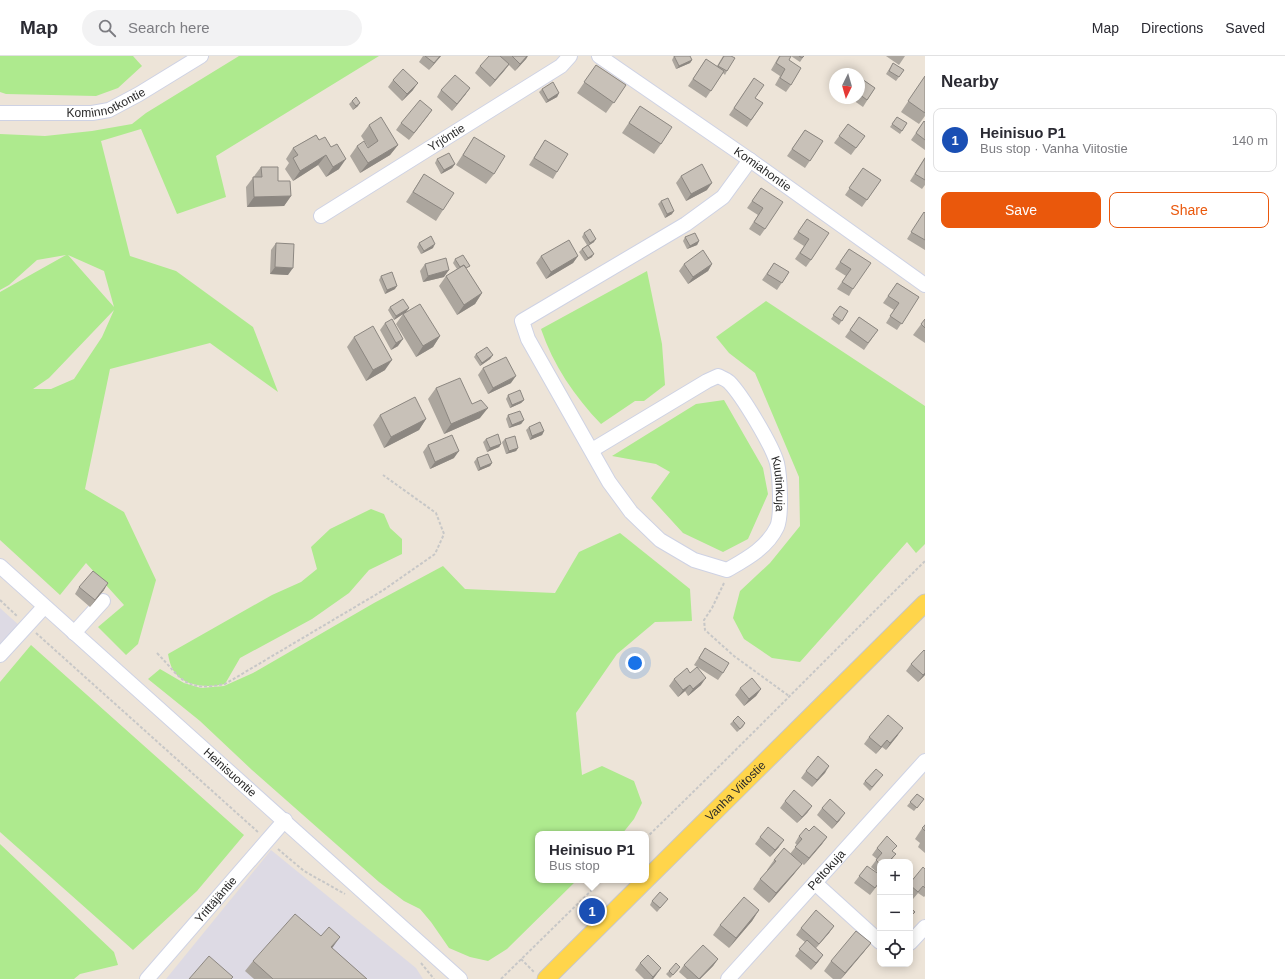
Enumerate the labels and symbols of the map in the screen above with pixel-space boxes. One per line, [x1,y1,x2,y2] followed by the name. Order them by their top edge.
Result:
[829,68,865,104] north arrow
[67,85,148,120] street label: Kominnotkontie
[426,121,468,154] street label: Yrjöntie
[731,144,794,194] street label: Komiahontie
[768,454,787,512] street label: Kuutinkuja
[625,653,645,673] your location
[201,745,259,800] street label: Heinisuontie
[703,758,769,824] street label: Vanha Viitostie
[805,847,849,893] street label: Peltokuja
[192,873,240,926] street label: Yrittäjäntie
[579,896,605,926] pin: 1

